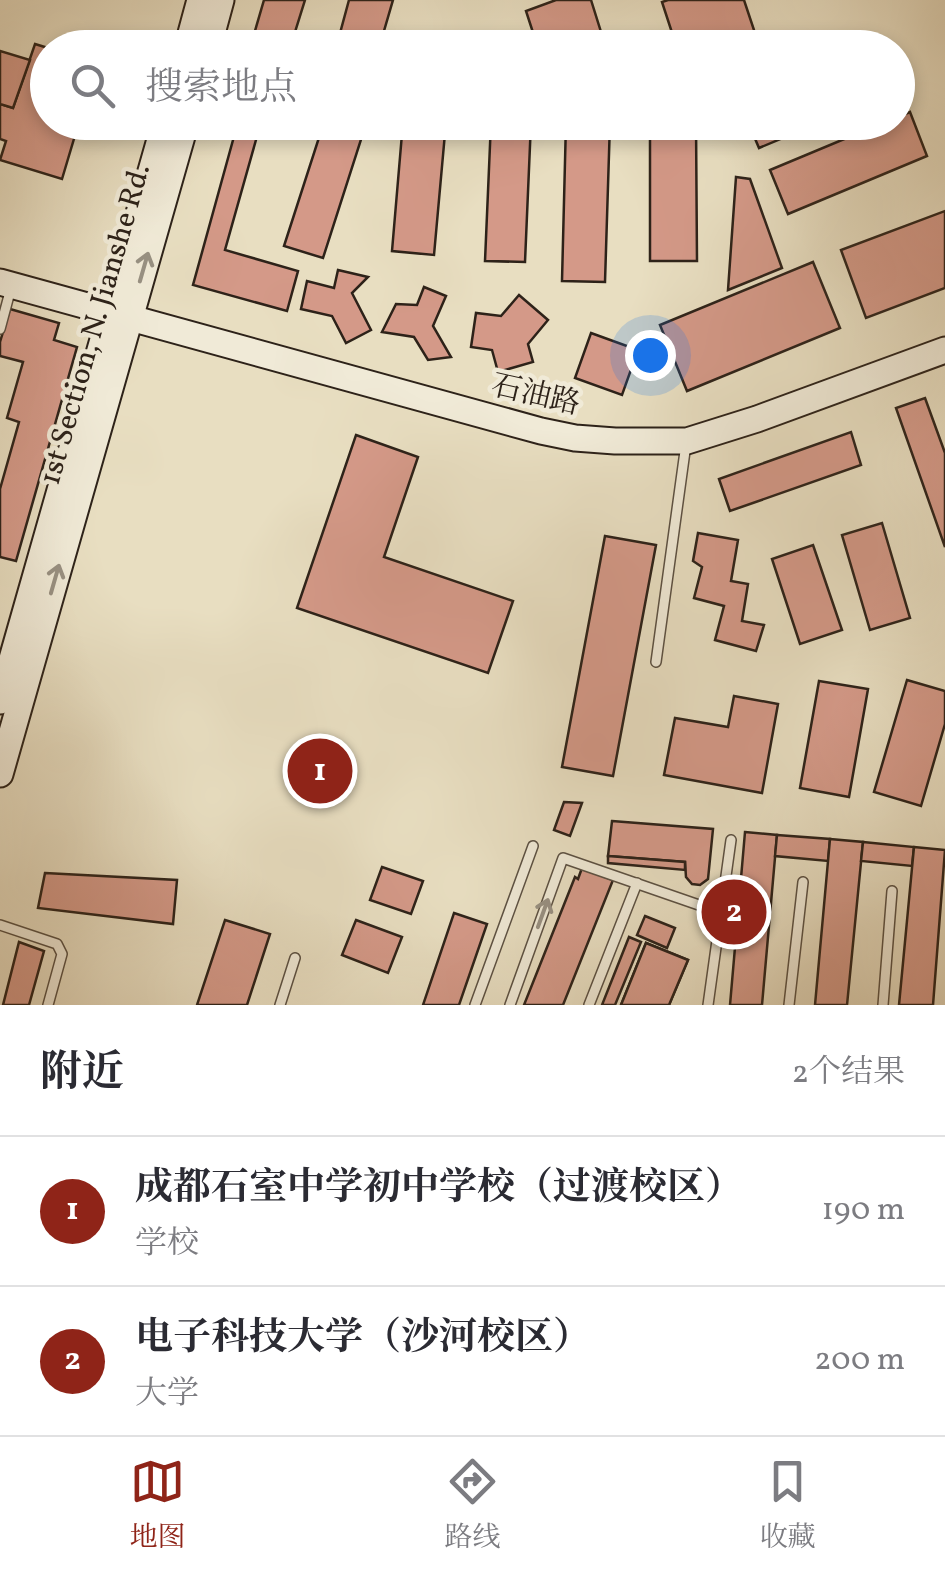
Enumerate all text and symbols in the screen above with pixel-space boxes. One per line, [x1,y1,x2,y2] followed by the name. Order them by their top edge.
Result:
[30,30,915,140] search box
[65,58,120,113] icon: search
[145,63,297,116] text: 搜索地点
[30,159,162,490] street label: 1st Section, N. Jianshe Rd.
[136,251,154,283] one-way arrow
[625,330,676,381] your location
[487,365,584,427] street label: 石油路
[47,564,65,595] one-way arrow
[288,734,352,808] pin: 1
[702,874,766,950] pin: 2
[535,899,553,930] one-way arrow
[40,1045,124,1104] text: 附近
[792,1052,905,1096] text: 2个结果
[135,1163,743,1216] text: 成都石室中学初中学校（过渡校区）
[66,1189,79,1233] text: 1
[821,1189,905,1233] text: 190 m
[135,1223,199,1267] text: 学校
[135,1313,591,1366] text: 电子科技大学（沙河校区）
[64,1339,81,1383] text: 2
[814,1339,905,1383] text: 200 m
[135,1373,199,1417] text: 大学
[129,1454,186,1558] tab: 地图
[444,1454,501,1558] tab: 路线
[759,1454,816,1558] tab: 收藏

